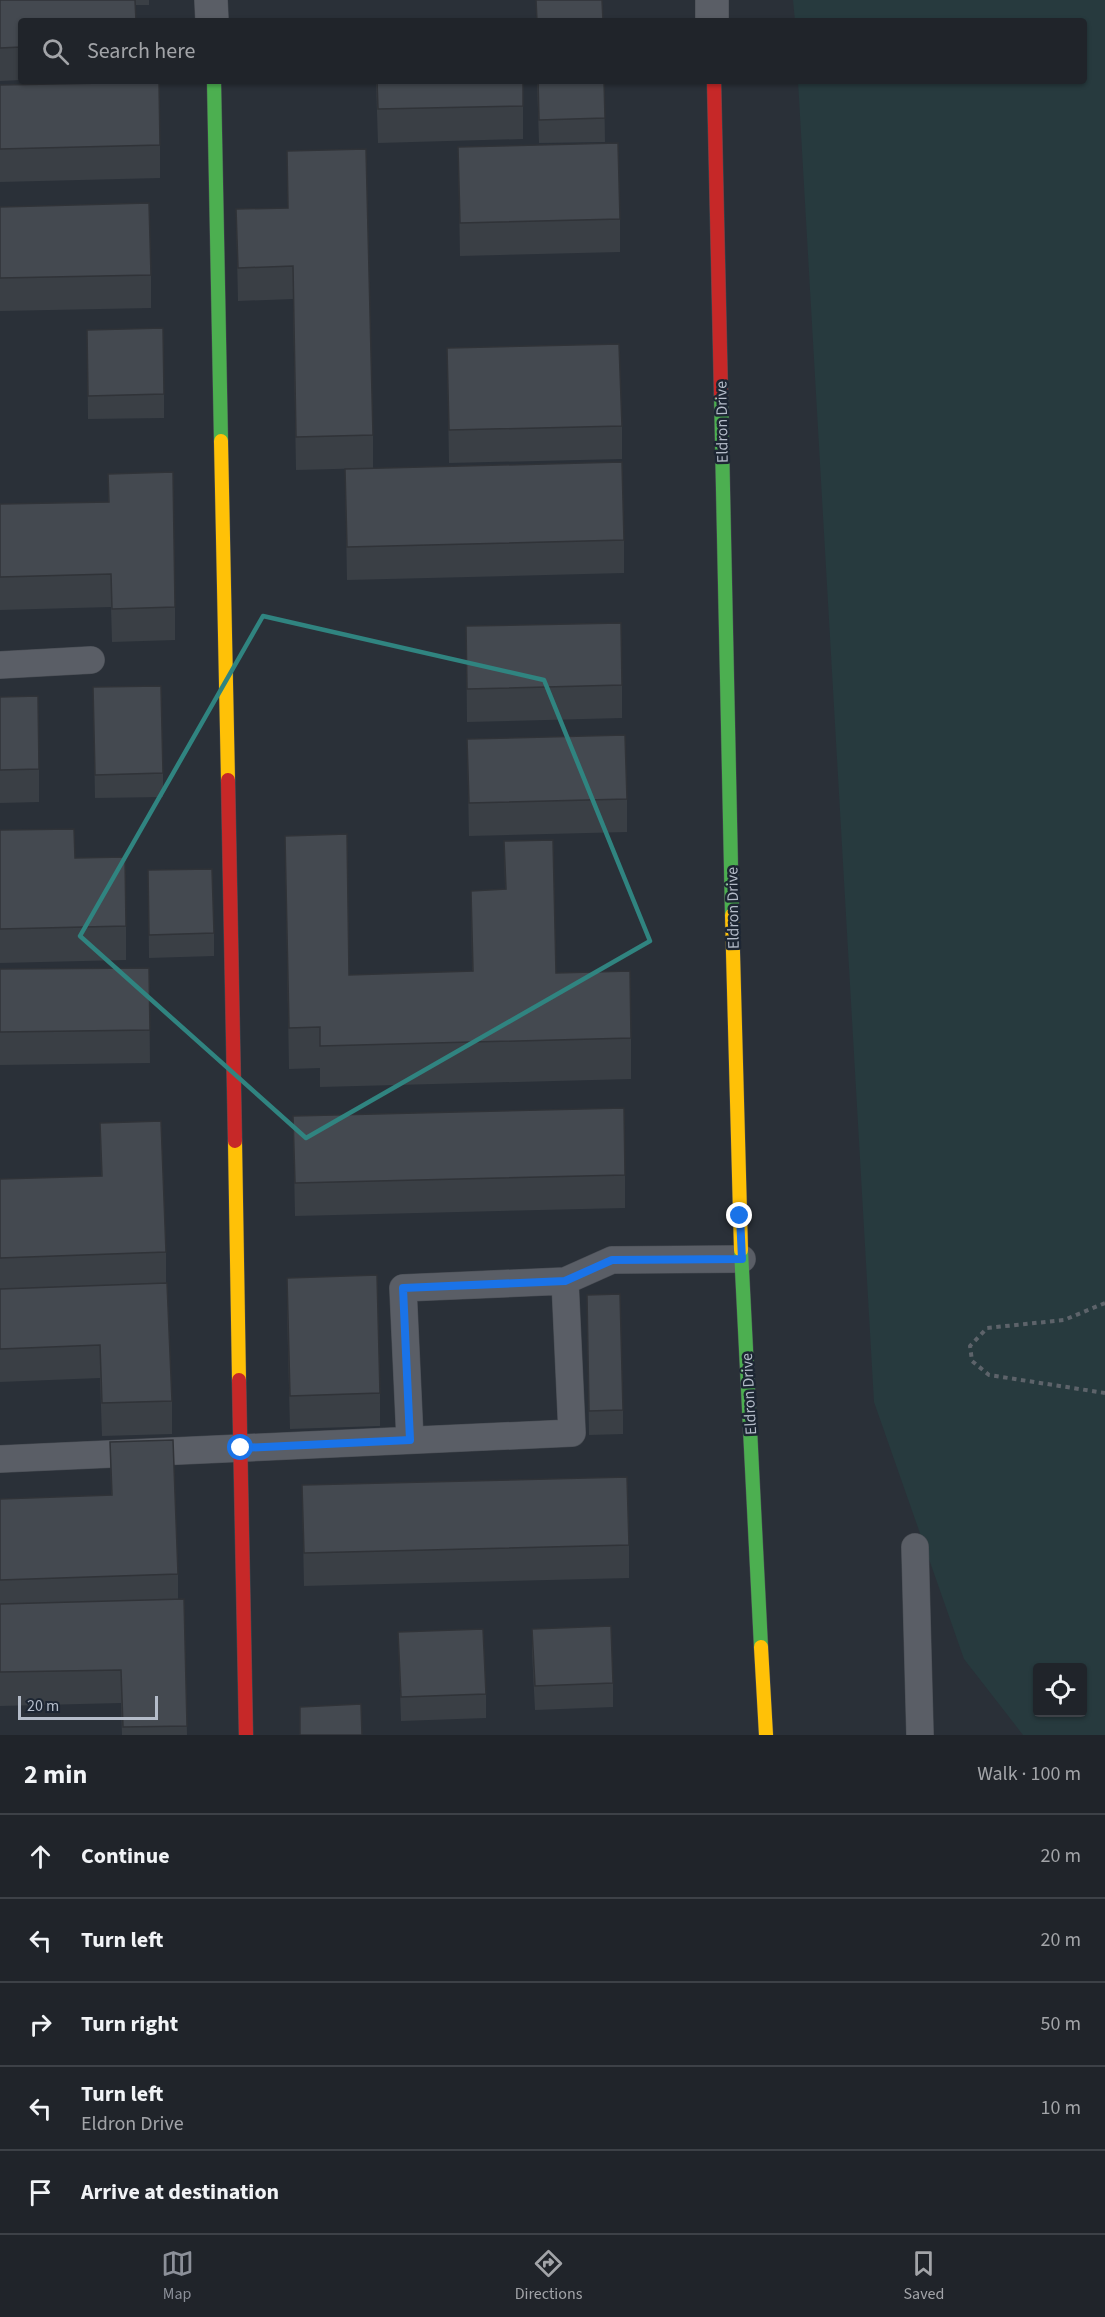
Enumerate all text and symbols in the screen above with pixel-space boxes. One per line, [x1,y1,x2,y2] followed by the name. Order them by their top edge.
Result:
[18,18,1087,84] search box
[39,35,72,68] icon: search
[87,35,195,67] text: Search here
[710,381,734,463] street label: Eldron Drive
[721,867,745,949] street label: Eldron Drive
[726,1202,752,1228] route end
[736,1352,762,1436] street label: Eldron Drive
[227,1434,253,1460] route start
[1033,1663,1087,1717] map controls
[1033,1663,1087,1717] button: locate
[18,1693,158,1720] scale bar
[27,1695,59,1717] text: 20 m
[24,1756,87,1793] text: 2 min
[977,1760,1081,1788] text: Walk · 100 m
[24,1840,57,1873] icon: ahead
[81,1840,170,1872] text: Continue
[1041,1842,1081,1870] text: 20 m
[24,1924,57,1957] icon: left
[81,1924,163,1956] text: Turn left
[1041,1926,1081,1954] text: 20 m
[24,2008,57,2041] icon: right
[81,2008,178,2040] text: Turn right
[1041,2010,1081,2038] text: 50 m
[81,2078,163,2110] text: Turn left
[24,2092,57,2125] icon: left
[1041,2094,1081,2122] text: 10 m
[81,2110,184,2138] text: Eldron Drive
[24,2176,57,2209] icon: arrive
[81,2176,279,2208] text: Arrive at destination
[161,2247,194,2305] tab: Map
[515,2247,582,2305] tab: Directions
[904,2247,944,2305] tab: Saved

